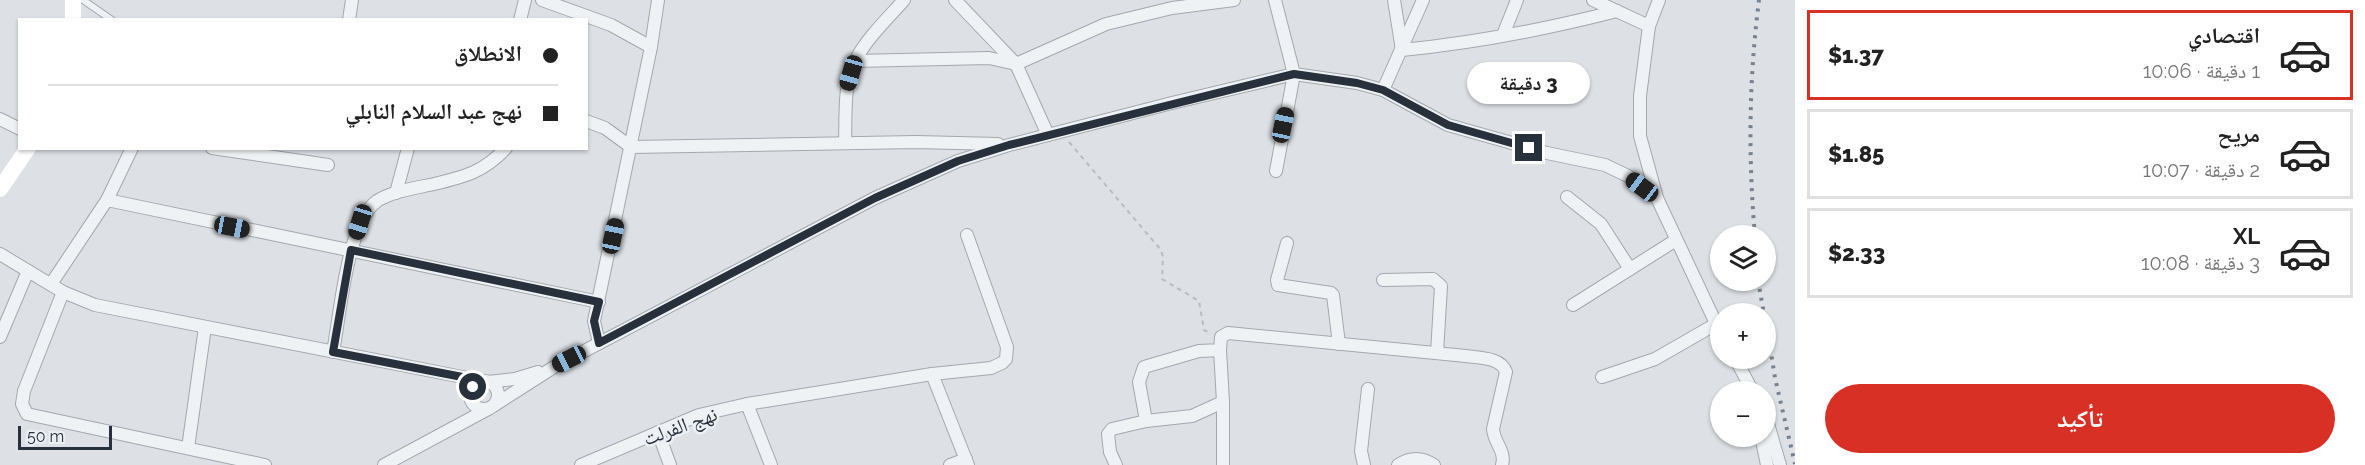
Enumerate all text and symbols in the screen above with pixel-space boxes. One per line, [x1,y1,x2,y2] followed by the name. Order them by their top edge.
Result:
[2188,22,2260,48] text: اقتصادي
[2278,28,2332,82] icon: car
[454,40,522,66] text: الانطلاق
[1828,42,1884,68] text: $1.37
[837,53,865,93] car
[2143,59,2260,83] text: 1 دقيقة · 10:06
[1468,61,1591,103] callout: 3 دقيقة
[1499,71,1558,95] text: 3 دقيقة
[345,98,522,124] text: نهج عبد السلام النابلي
[1270,106,1296,144] car
[2217,121,2260,147] text: مريح
[2278,127,2332,181] icon: car
[1515,134,1542,161] route end
[1828,141,1884,167] text: $1.85
[2142,158,2260,182] text: 2 دقيقة · 10:07
[1622,169,1662,205] car
[346,202,374,242] car
[213,215,251,239] car
[600,217,626,255] car
[2233,223,2260,249] text: XL
[1710,225,1776,447] map controls
[1710,225,1776,291] button: layers
[2278,226,2332,280] icon: car
[1828,240,1885,266] text: $2.33
[2141,251,2260,275] text: 3 دقيقة · 10:08
[1710,303,1776,369] button: +
[549,343,589,375] car
[459,373,486,400] route start
[1710,381,1776,447] button: −
[1825,384,2335,453] button: تأكيد
[640,402,721,451] street label: نهج الفرلت
[18,423,112,450] scale bar
[27,427,64,446] text: 50 m

